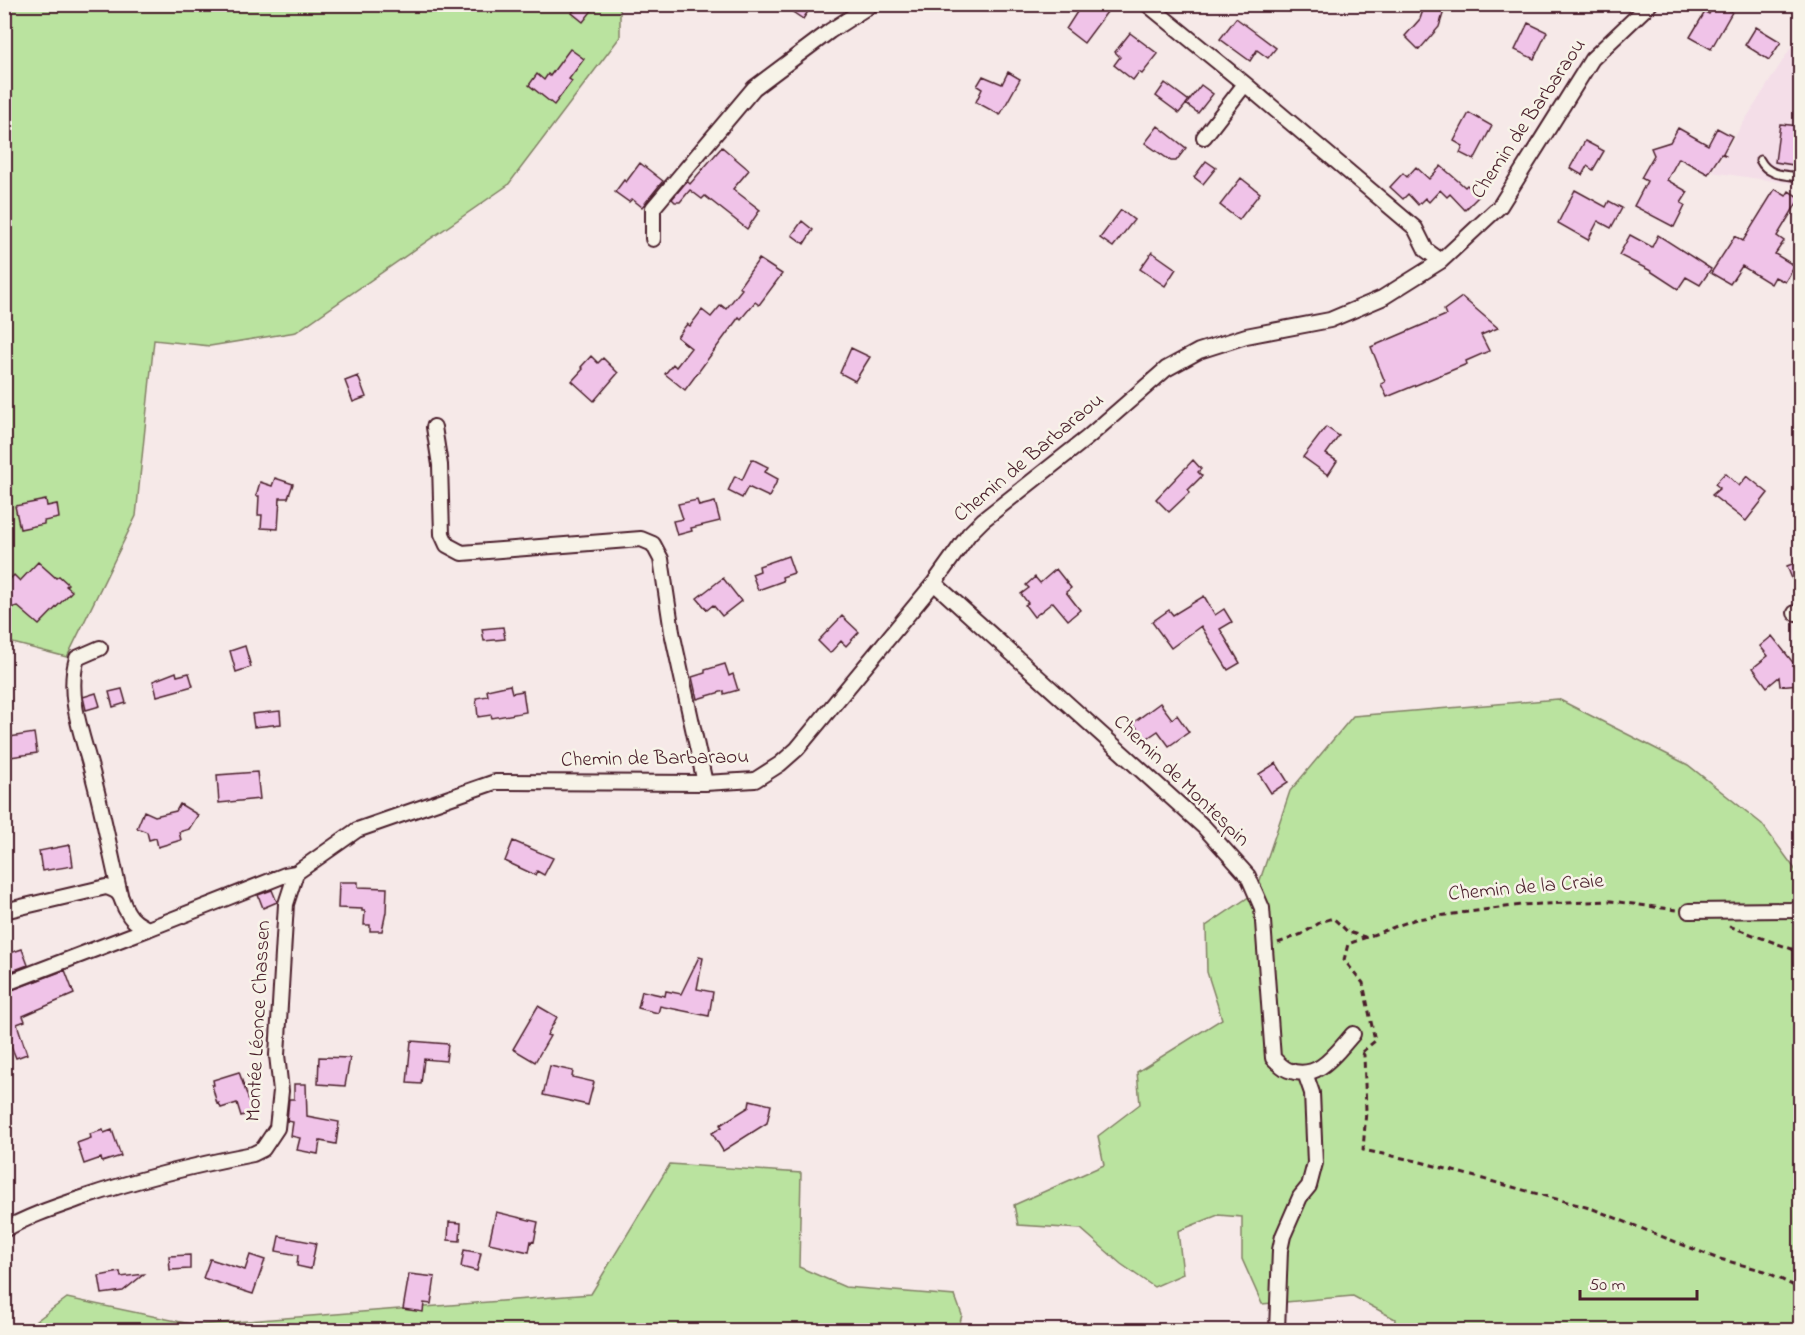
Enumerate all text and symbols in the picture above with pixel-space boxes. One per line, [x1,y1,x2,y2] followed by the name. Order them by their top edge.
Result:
[1464,33,1594,205] street label: Chemin de Barbaraou
[947,386,1111,530] street label: Chemin de Barbaraou
[1106,708,1256,854] street label: Chemin de Montespin
[561,742,749,776] street label: Chemin de Barbaraou
[1447,866,1605,910] street label: Chemin de la Craie
[239,920,279,1122] street label: Montée Léonce Chassen
[1580,1263,1697,1301] scale bar
[1589,1273,1626,1299] text: 50 m

